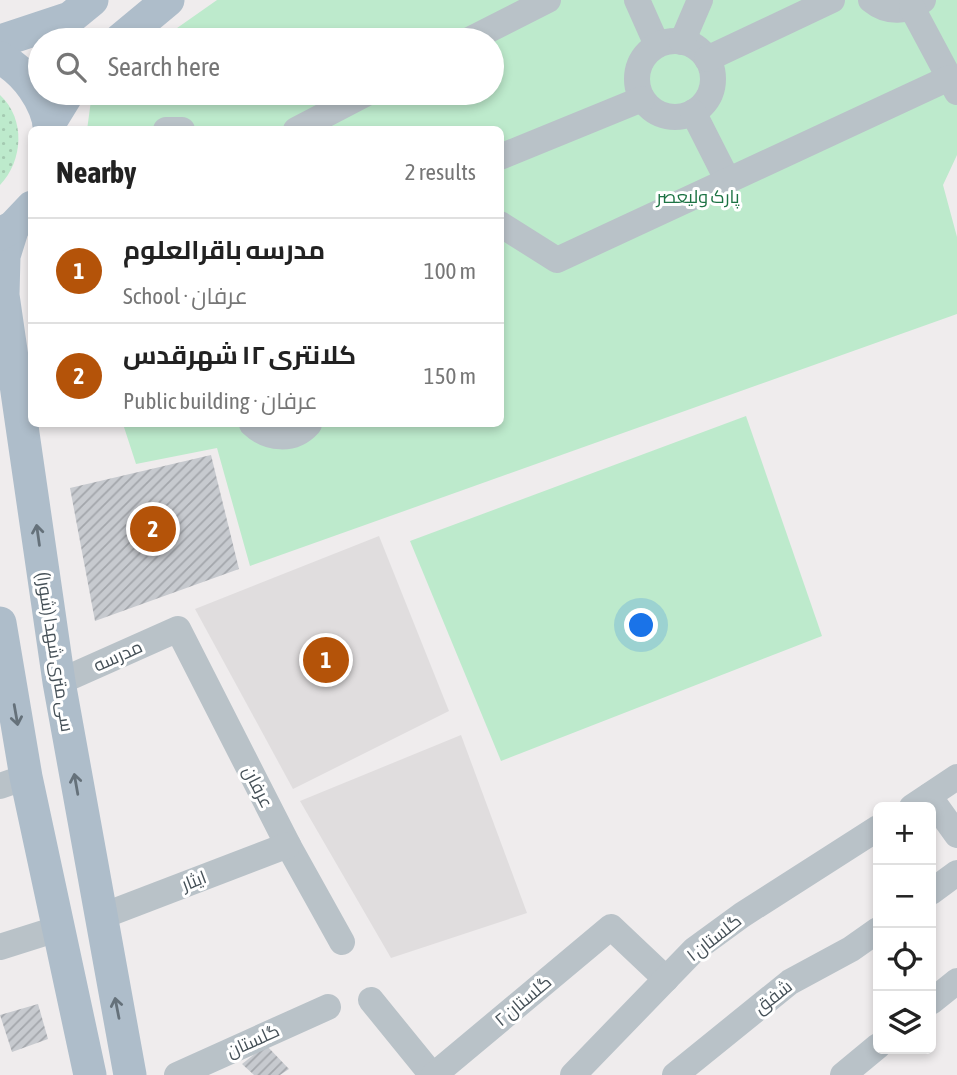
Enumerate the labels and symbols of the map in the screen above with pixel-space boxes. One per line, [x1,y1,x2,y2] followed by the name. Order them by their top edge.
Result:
[655,186,740,209] park label: پارک ولیعصر
[130,503,176,555] pin: 2
[31,524,44,547] one-way arrow
[32,571,78,733] street label: سی متری شهدا (شورا)
[624,608,658,642] your location
[303,634,349,686] pin: 1
[90,636,146,676] street label: مدرسه
[10,703,23,726] one-way arrow
[238,762,278,812] street label: عرفان
[69,773,82,796] one-way arrow
[177,866,210,896] street label: ایثار
[682,910,746,966] street label: گلستان ۱
[490,971,556,1031] street label: گلستان ۲
[749,975,797,1020] street label: شفق
[110,997,123,1020] one-way arrow
[223,1020,283,1062] street label: گلستان

